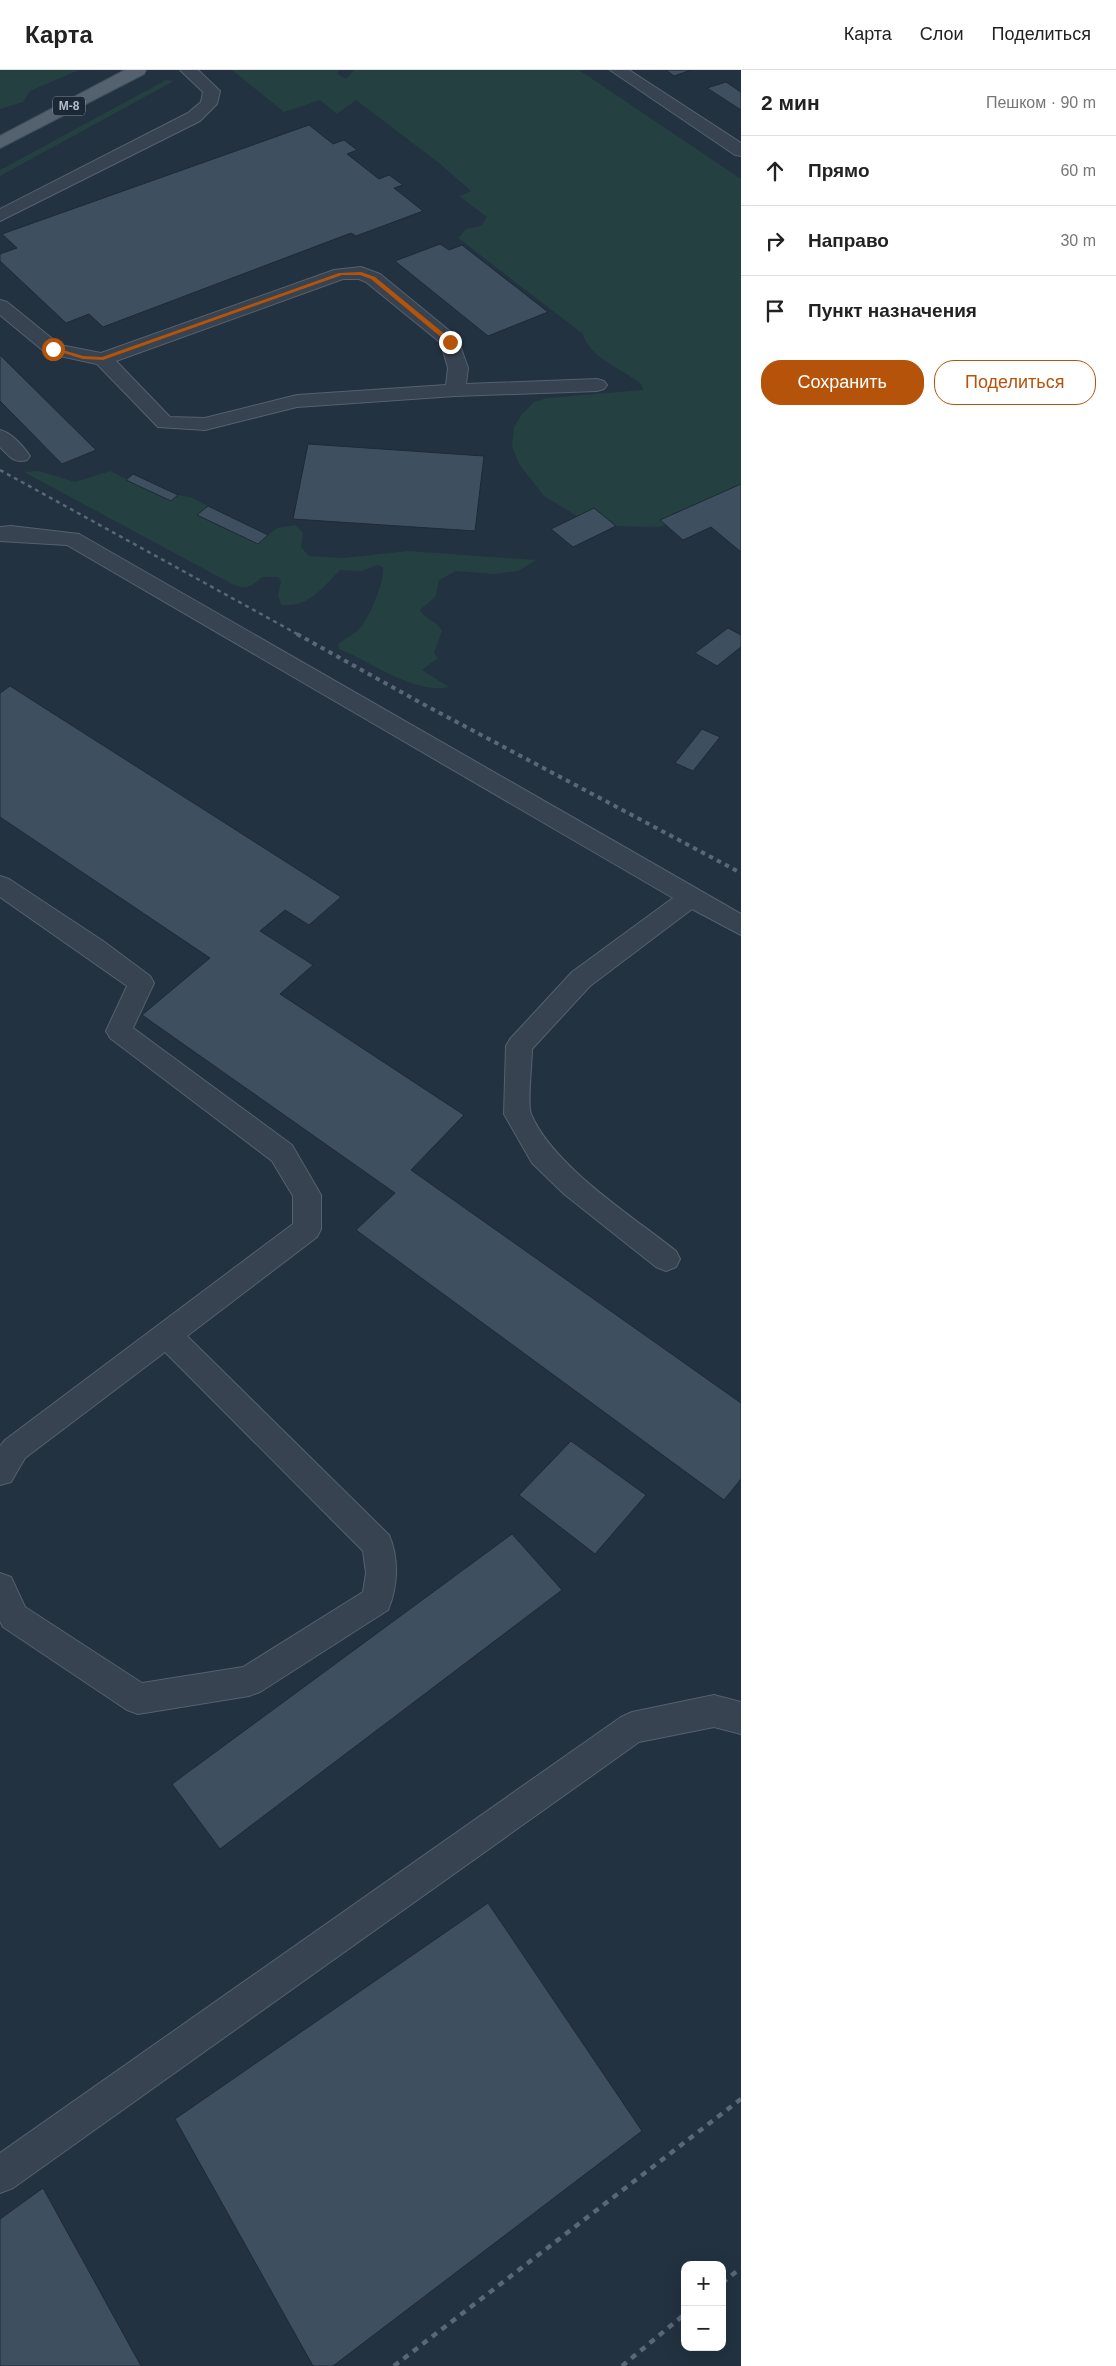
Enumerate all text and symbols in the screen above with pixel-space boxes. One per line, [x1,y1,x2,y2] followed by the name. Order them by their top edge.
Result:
[25,21,93,48] text: Карта
[844,24,892,44] text: Карта
[920,24,964,44] text: Слои
[992,24,1091,44] text: Поделиться
[761,91,820,114] text: 2 мин
[986,94,1096,111] text: Пешком · 90 m
[53,97,85,116] road number: М-8
[761,157,789,185] icon: ahead
[808,160,870,181] text: Прямо
[1060,162,1096,179] text: 60 m
[761,227,789,255] icon: right
[808,230,889,251] text: Направо
[1060,232,1096,249] text: 30 m
[761,297,789,325] icon: arrive
[808,300,977,321] text: Пункт назначения
[439,331,462,354] route end
[42,338,65,361] route start
[761,360,924,405] button: Сохранить
[934,360,1096,405] button: Поделиться
[681,2261,726,2351] map controls
[681,2261,726,2306] button: +
[681,2306,726,2351] button: −

